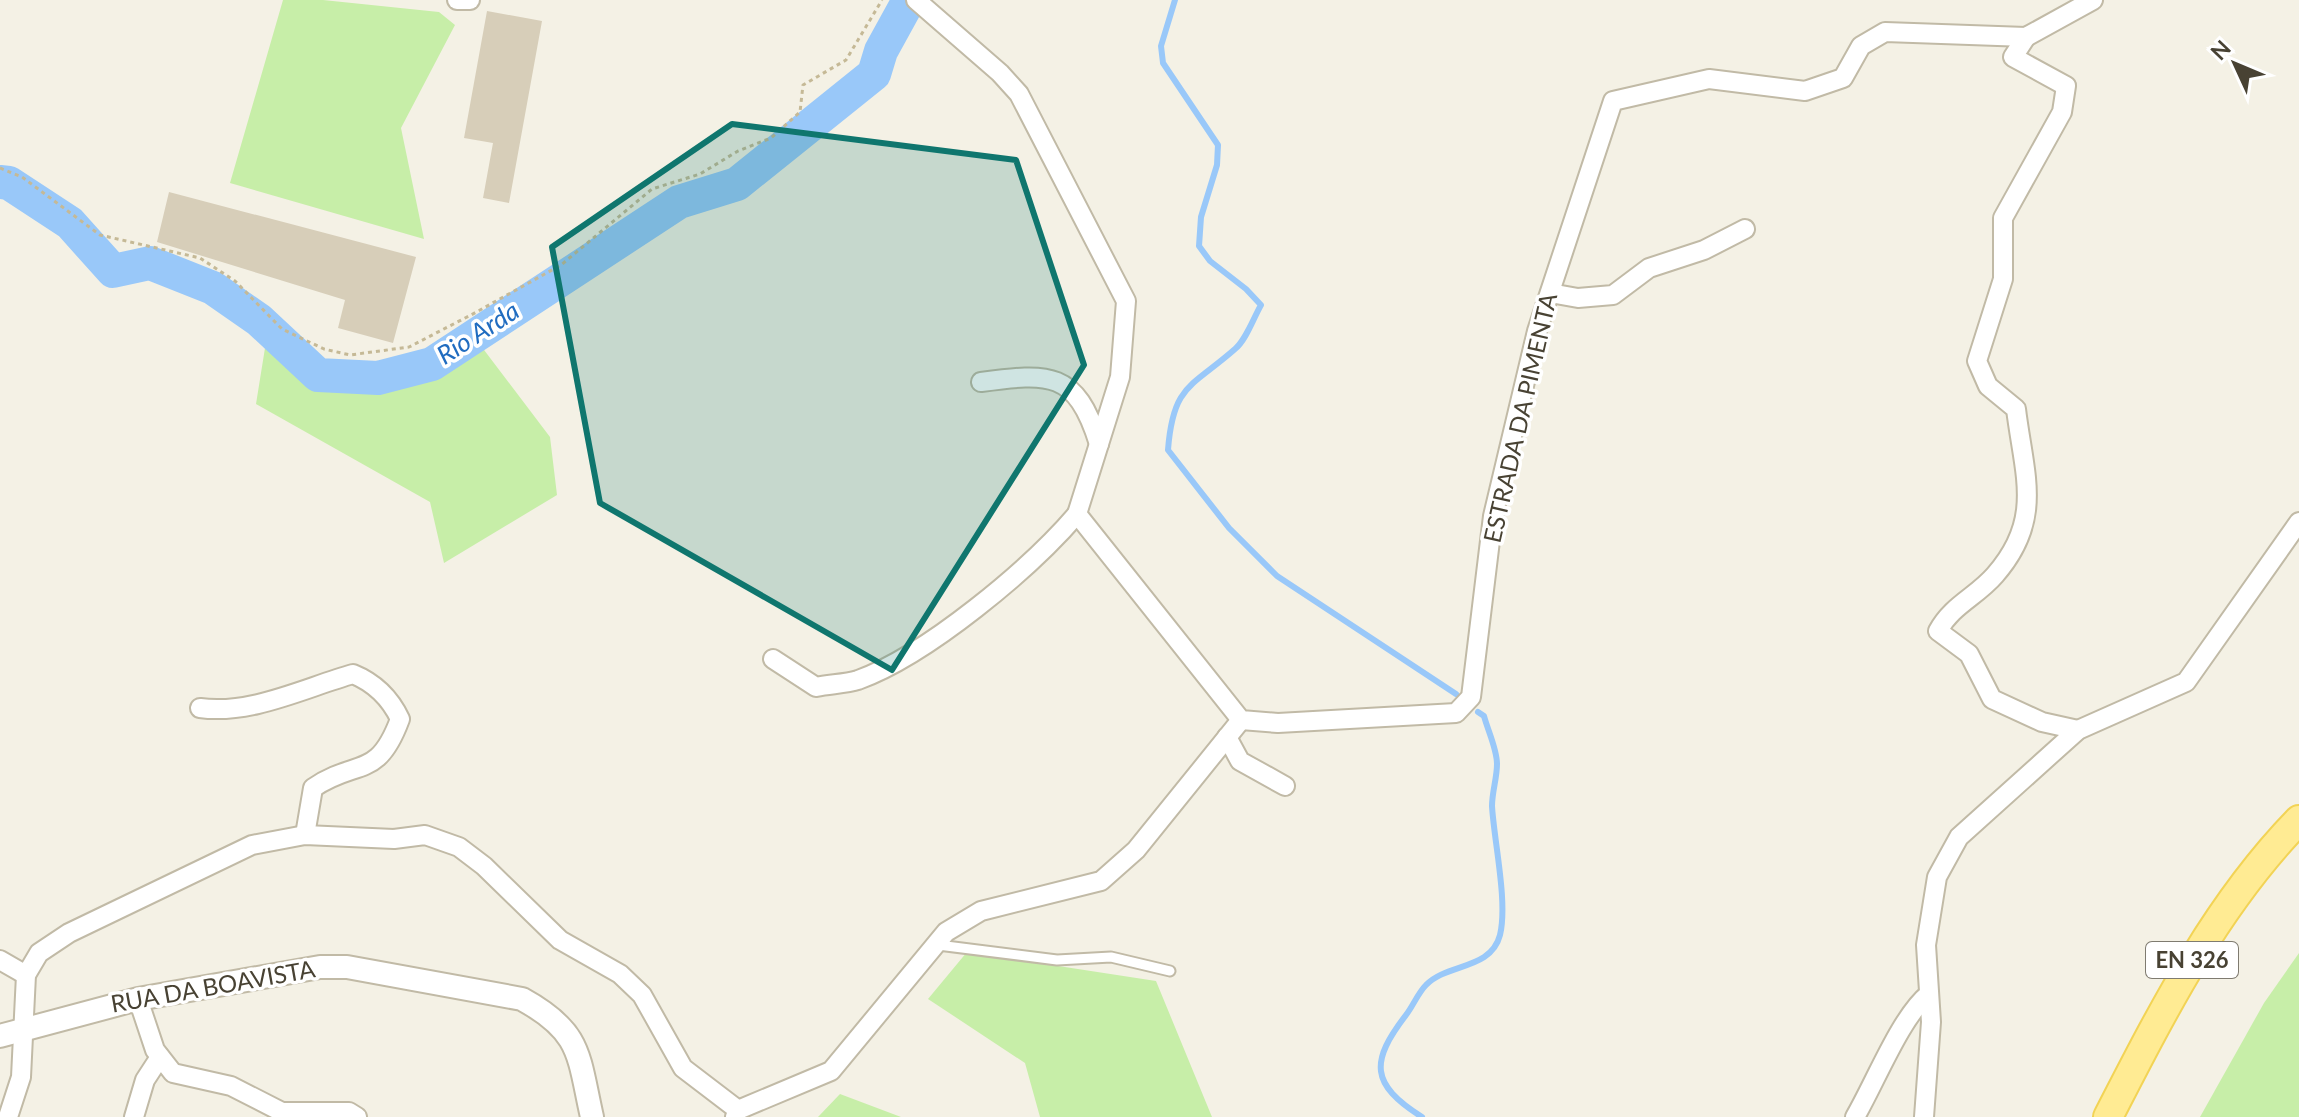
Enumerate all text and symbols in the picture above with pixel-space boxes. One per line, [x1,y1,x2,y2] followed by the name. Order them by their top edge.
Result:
[2195,24,2275,104] north arrow
[2205,34,2236,65] text: N
[1477,289,1563,545] street label: ESTRADA DA PIMENTA
[430,294,525,371] water label: Rio Arda
[2146,942,2238,978] road number: EN 326
[108,953,318,1018] street label: RUA DA BOAVISTA

